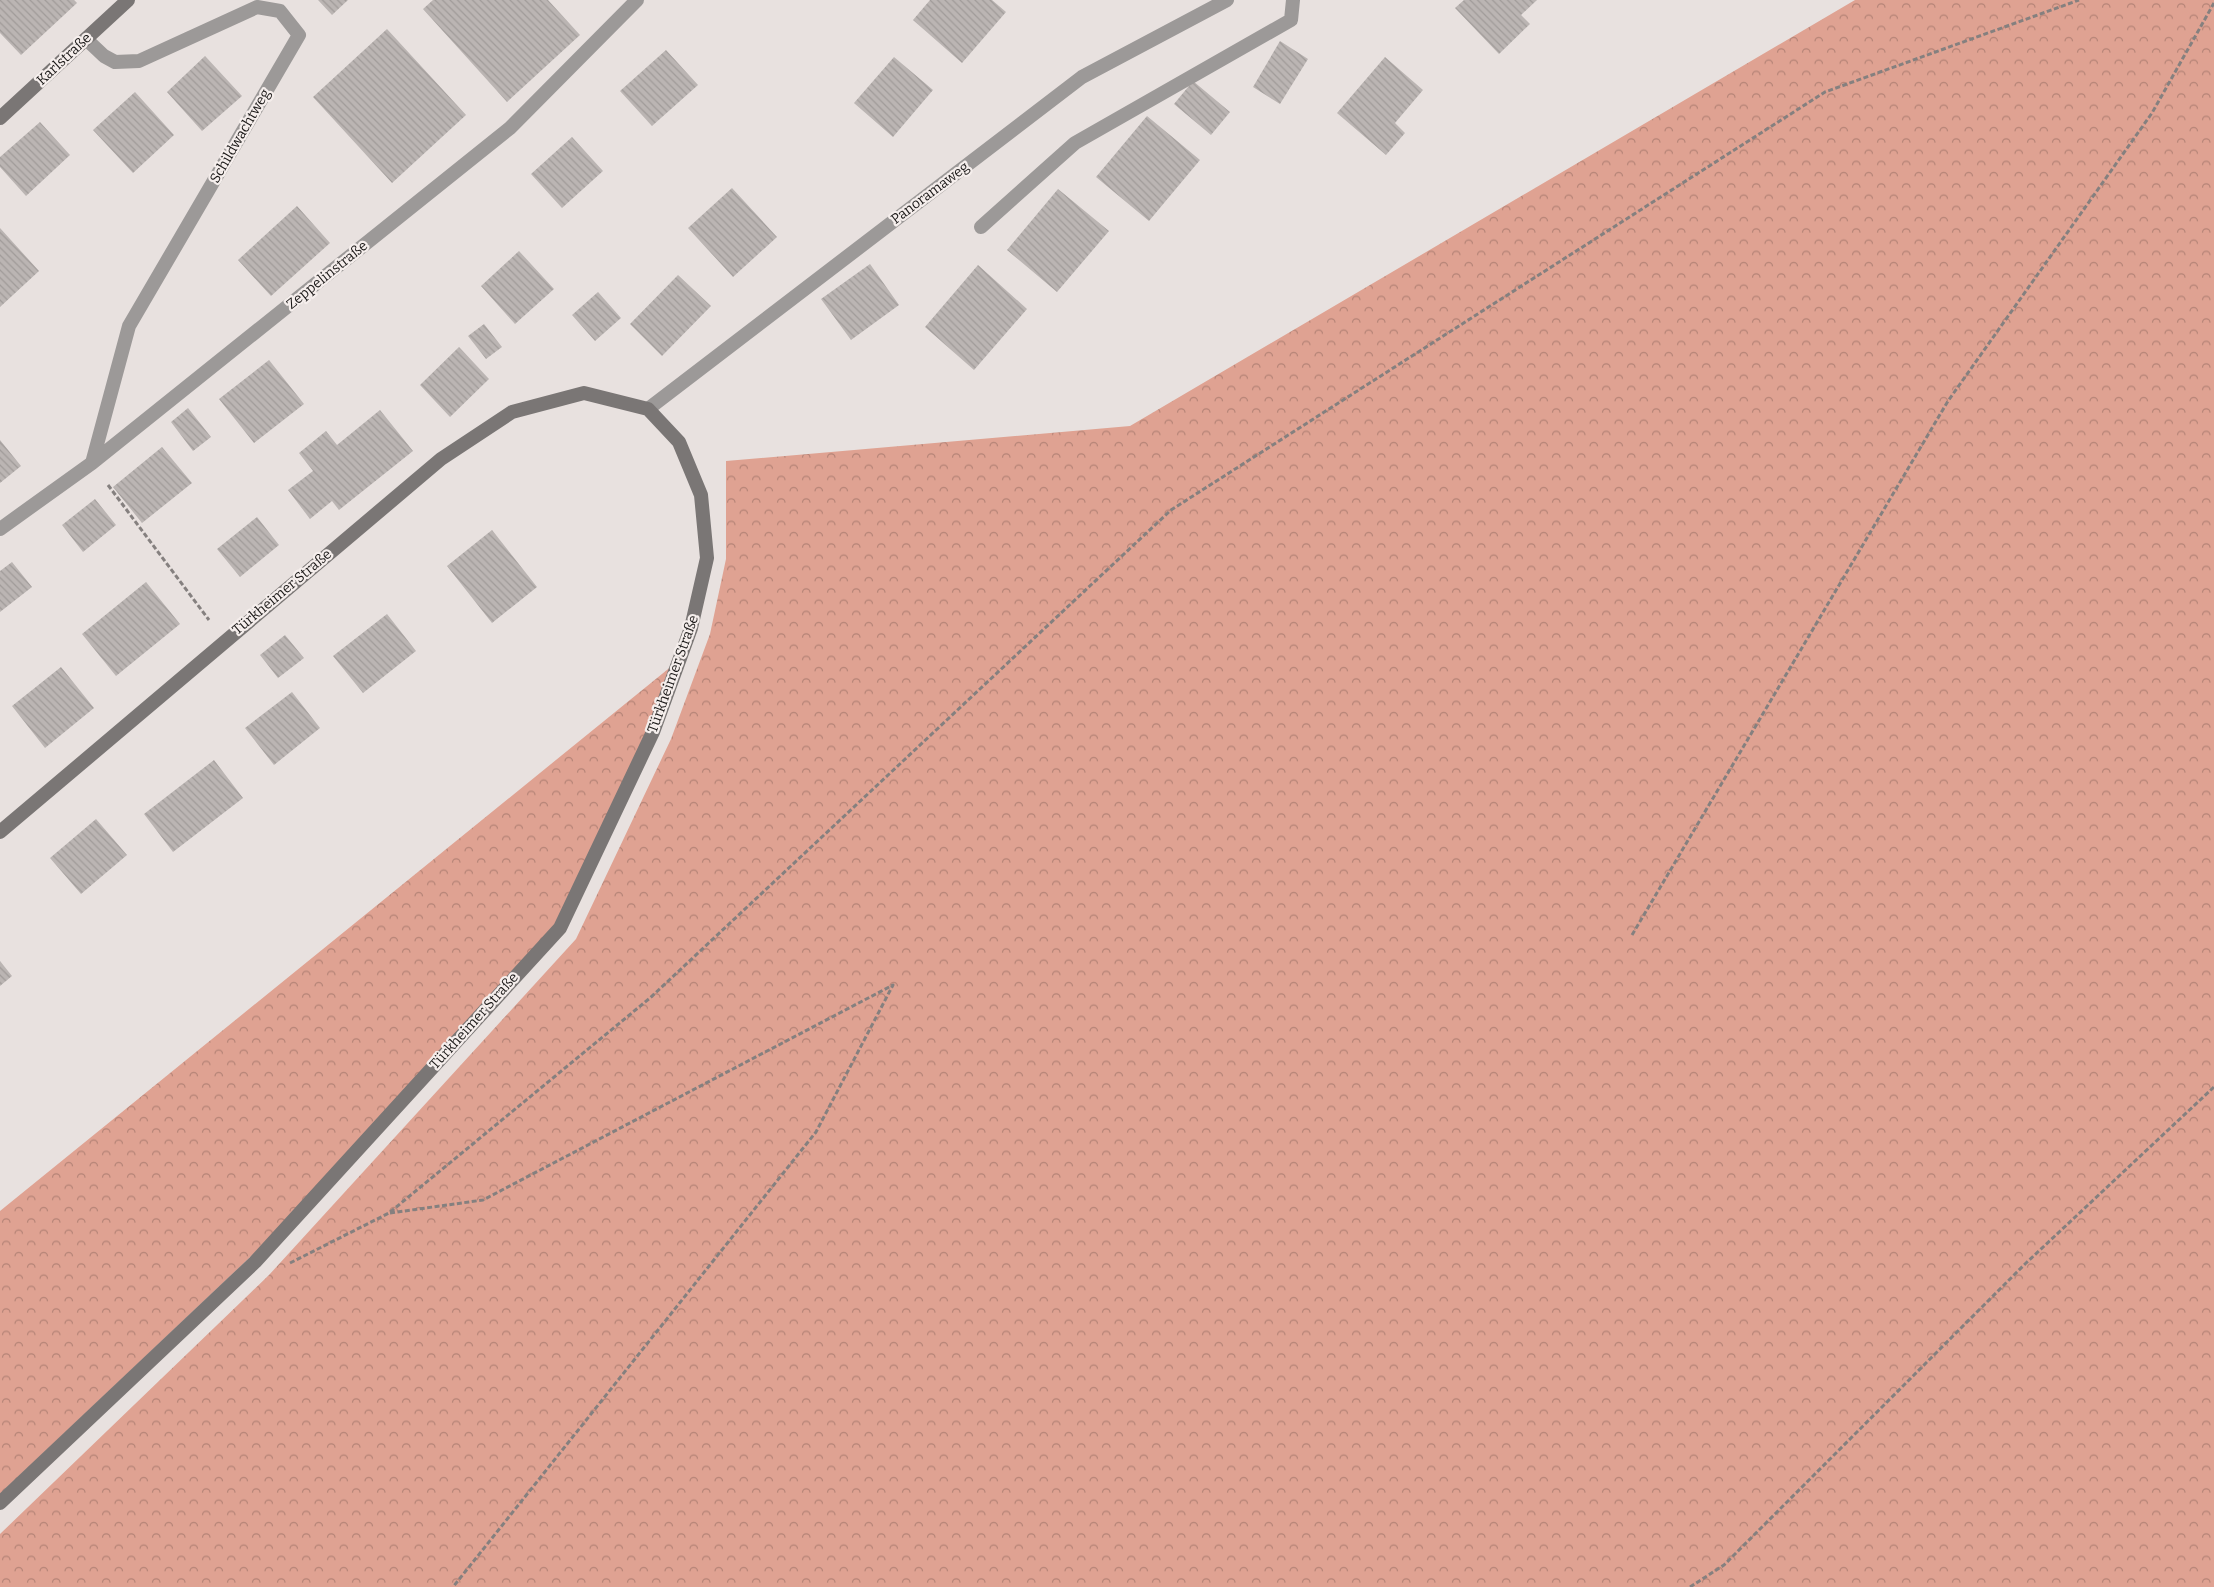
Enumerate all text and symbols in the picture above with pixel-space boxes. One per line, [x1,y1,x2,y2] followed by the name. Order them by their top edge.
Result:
[33,29,95,89] street label: Karlstraße
[206,86,274,186] street label: Schildwachtweg
[888,158,972,228] street label: Panoramaweg
[283,237,371,313] street label: Zeppelinstraße
[229,546,335,638] street label: Türkheimer Straße
[644,613,702,735] street label: Türkheimer Straße
[426,969,522,1073] street label: Türkheimer Straße

